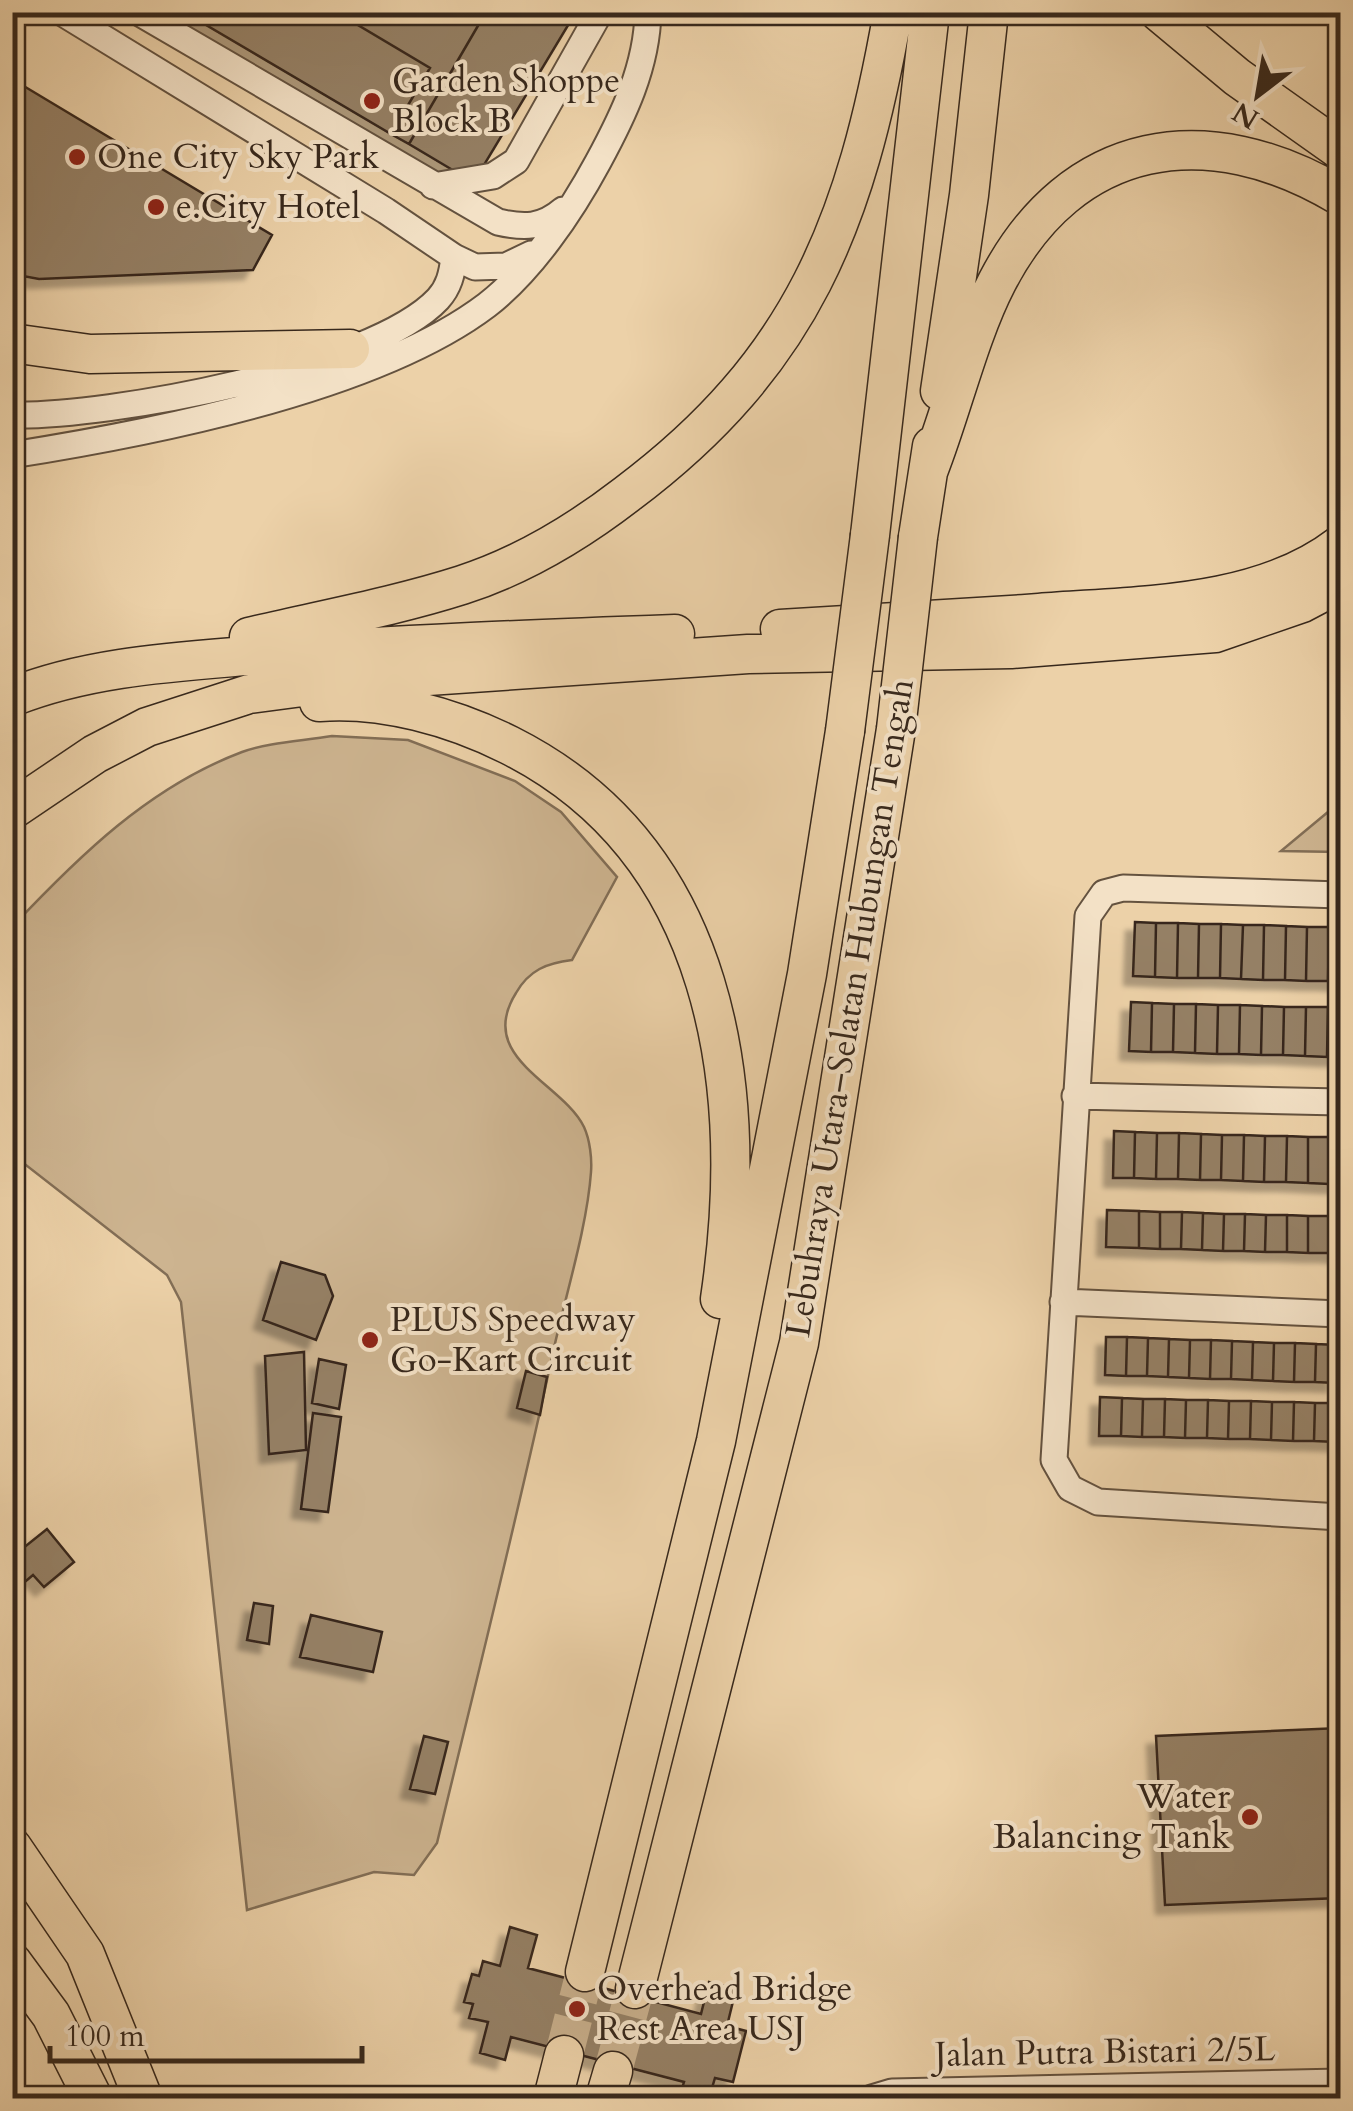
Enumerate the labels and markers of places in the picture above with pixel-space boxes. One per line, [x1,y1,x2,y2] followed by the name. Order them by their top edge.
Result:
[392,57,620,145] place label: Garden Shoppe Block B
[361,90,383,112] marker: Garden Shoppe Block B
[97,133,380,181] place label: One City Sky Park
[66,146,88,168] marker: One City Sky Park
[176,183,360,231] place label: e.City Hotel
[145,196,167,218] marker: e.City Hotel
[390,1296,636,1384] place label: PLUS Speedway Go-Kart Circuit
[359,1329,381,1351] marker: PLUS Speedway Go-Kart Circuit
[993,1773,1230,1861] place label: Water Balancing Tank
[1239,1806,1261,1828] marker: Water Balancing Tank
[597,1965,852,2053] place label: Overhead Bridge Rest Area USJ
[566,1998,588,2020] marker: Overhead Bridge Rest Area USJ

